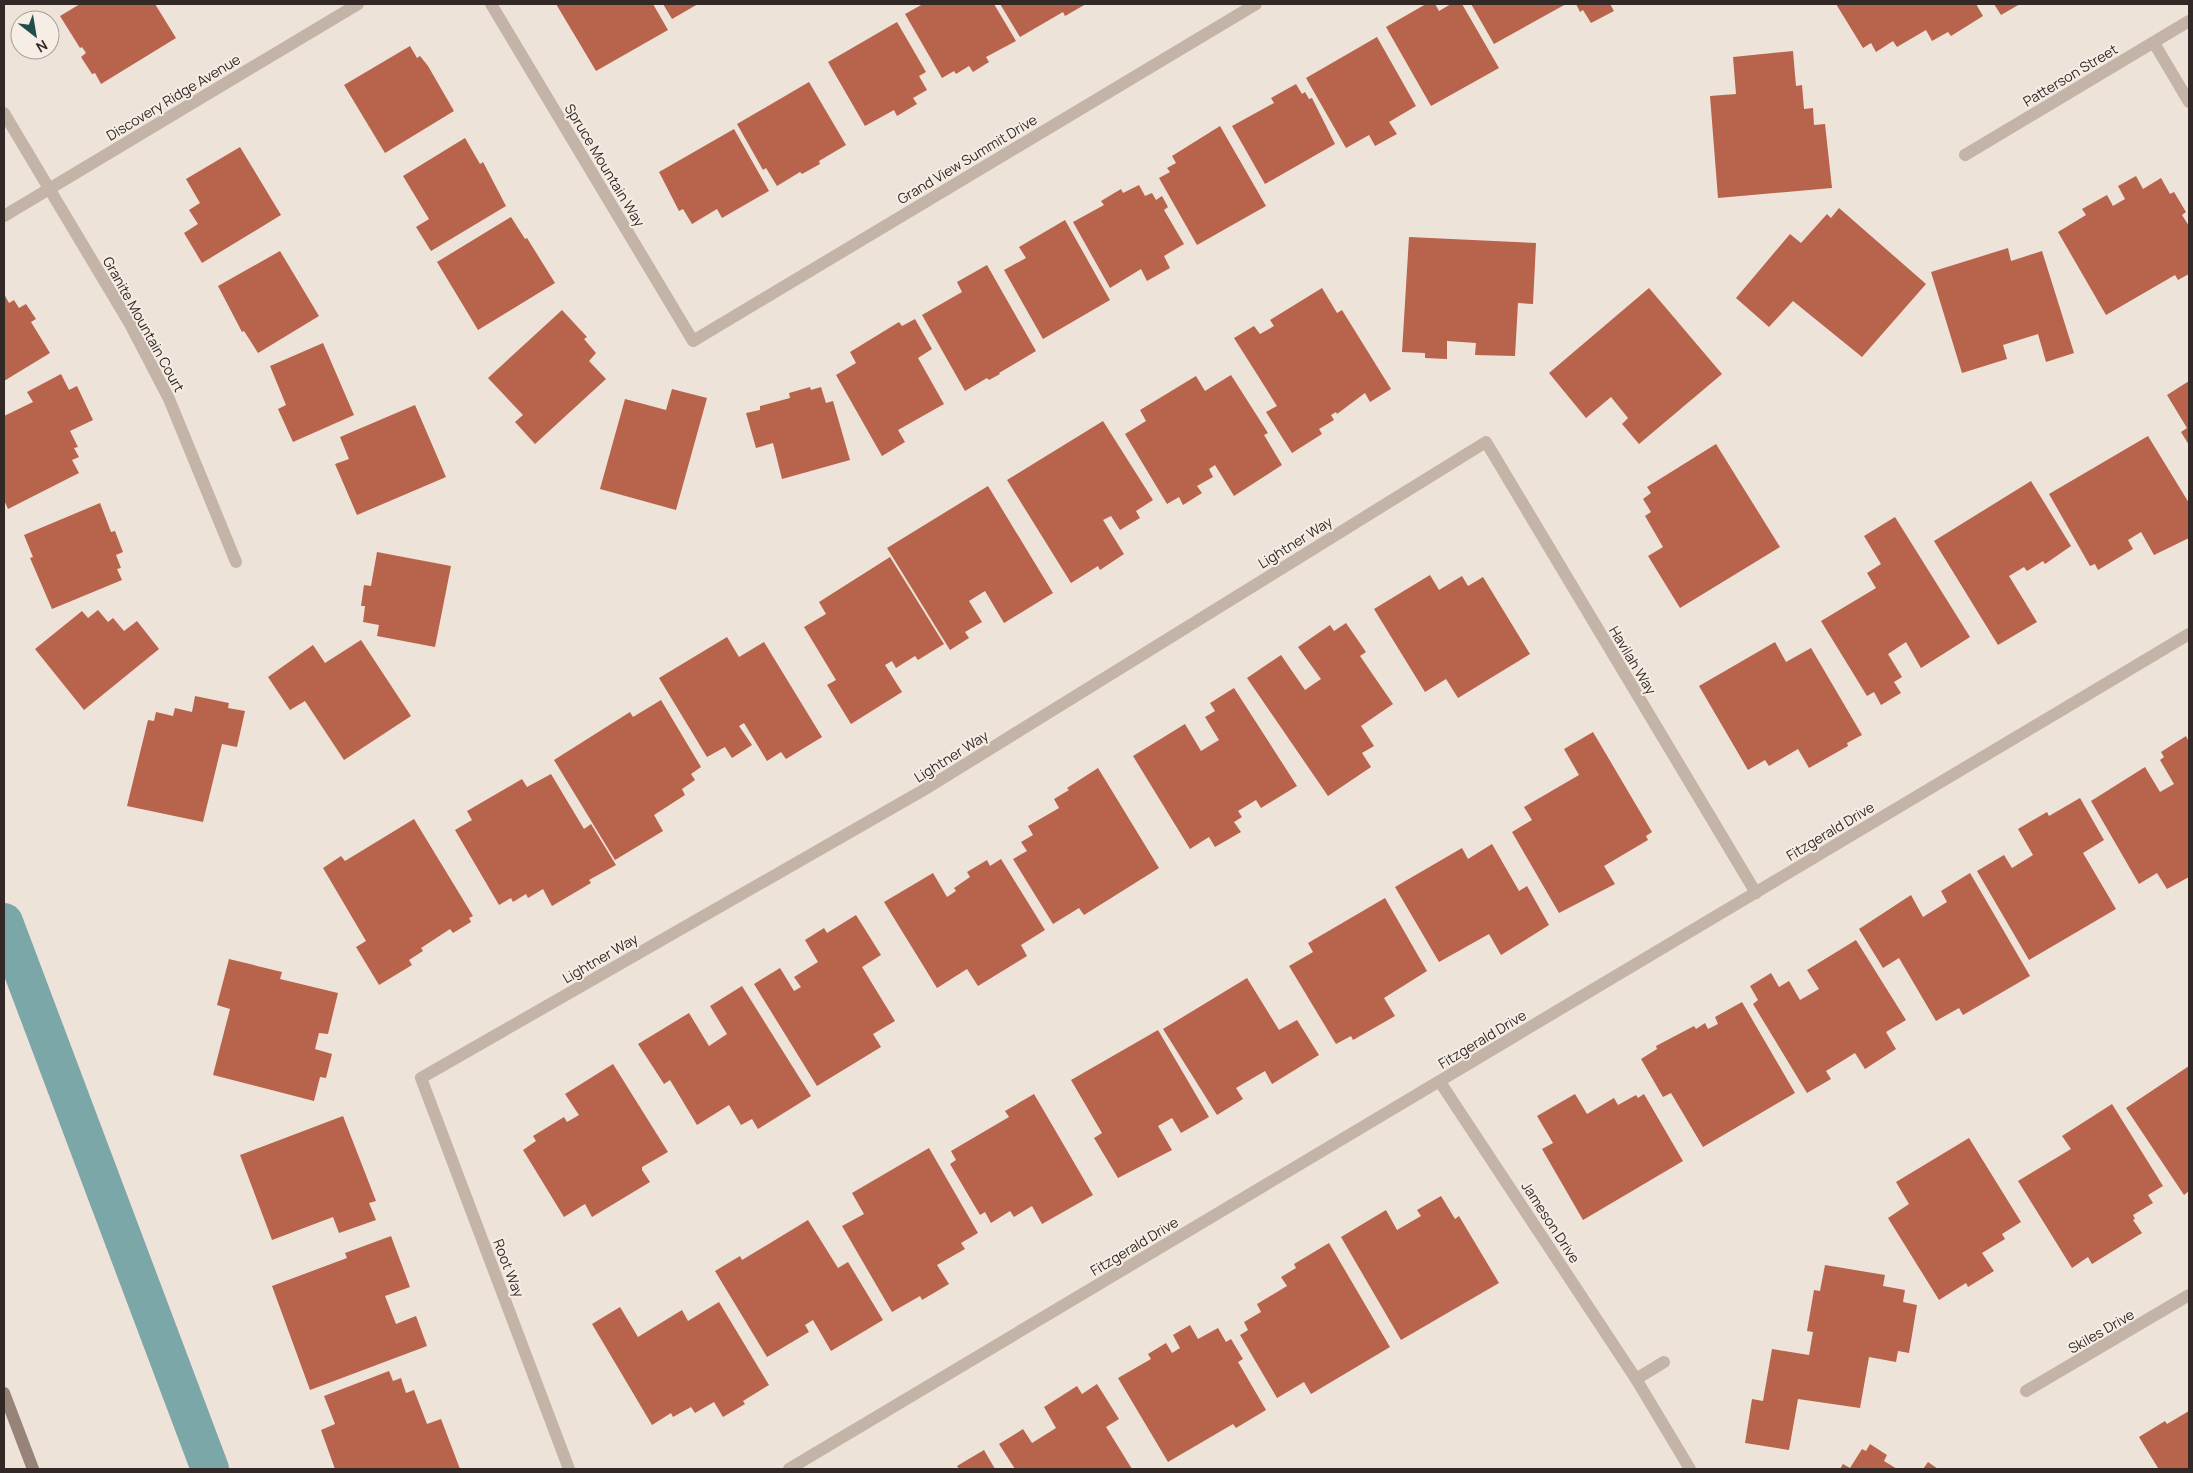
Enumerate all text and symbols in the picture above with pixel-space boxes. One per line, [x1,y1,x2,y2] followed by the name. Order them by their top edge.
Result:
[10,10,60,60] north arrow
[33,36,51,57] text: N
[2019,39,2121,111] street label: Patterson Street
[102,49,244,145] street label: Discovery Ridge Avenue
[561,100,650,231] street label: Spruce Mountain Way
[894,110,1040,208] street label: Grand View Summit Drive
[99,253,189,395] street label: Granite Mountain Court
[1254,511,1336,572] street label: Lightner Way
[1605,622,1661,698] street label: Havilah Way
[910,725,992,786] street label: Lightner Way
[1782,797,1878,865] street label: Fitzgerald Drive
[559,928,642,987] street label: Lightner Way
[1434,1005,1530,1073] street label: Fitzgerald Drive
[1517,1178,1585,1266] street label: Jameson Drive
[1086,1212,1182,1280] street label: Fitzgerald Drive
[489,1236,529,1300] street label: Root Way
[2065,1304,2137,1358] street label: Skiles Drive

